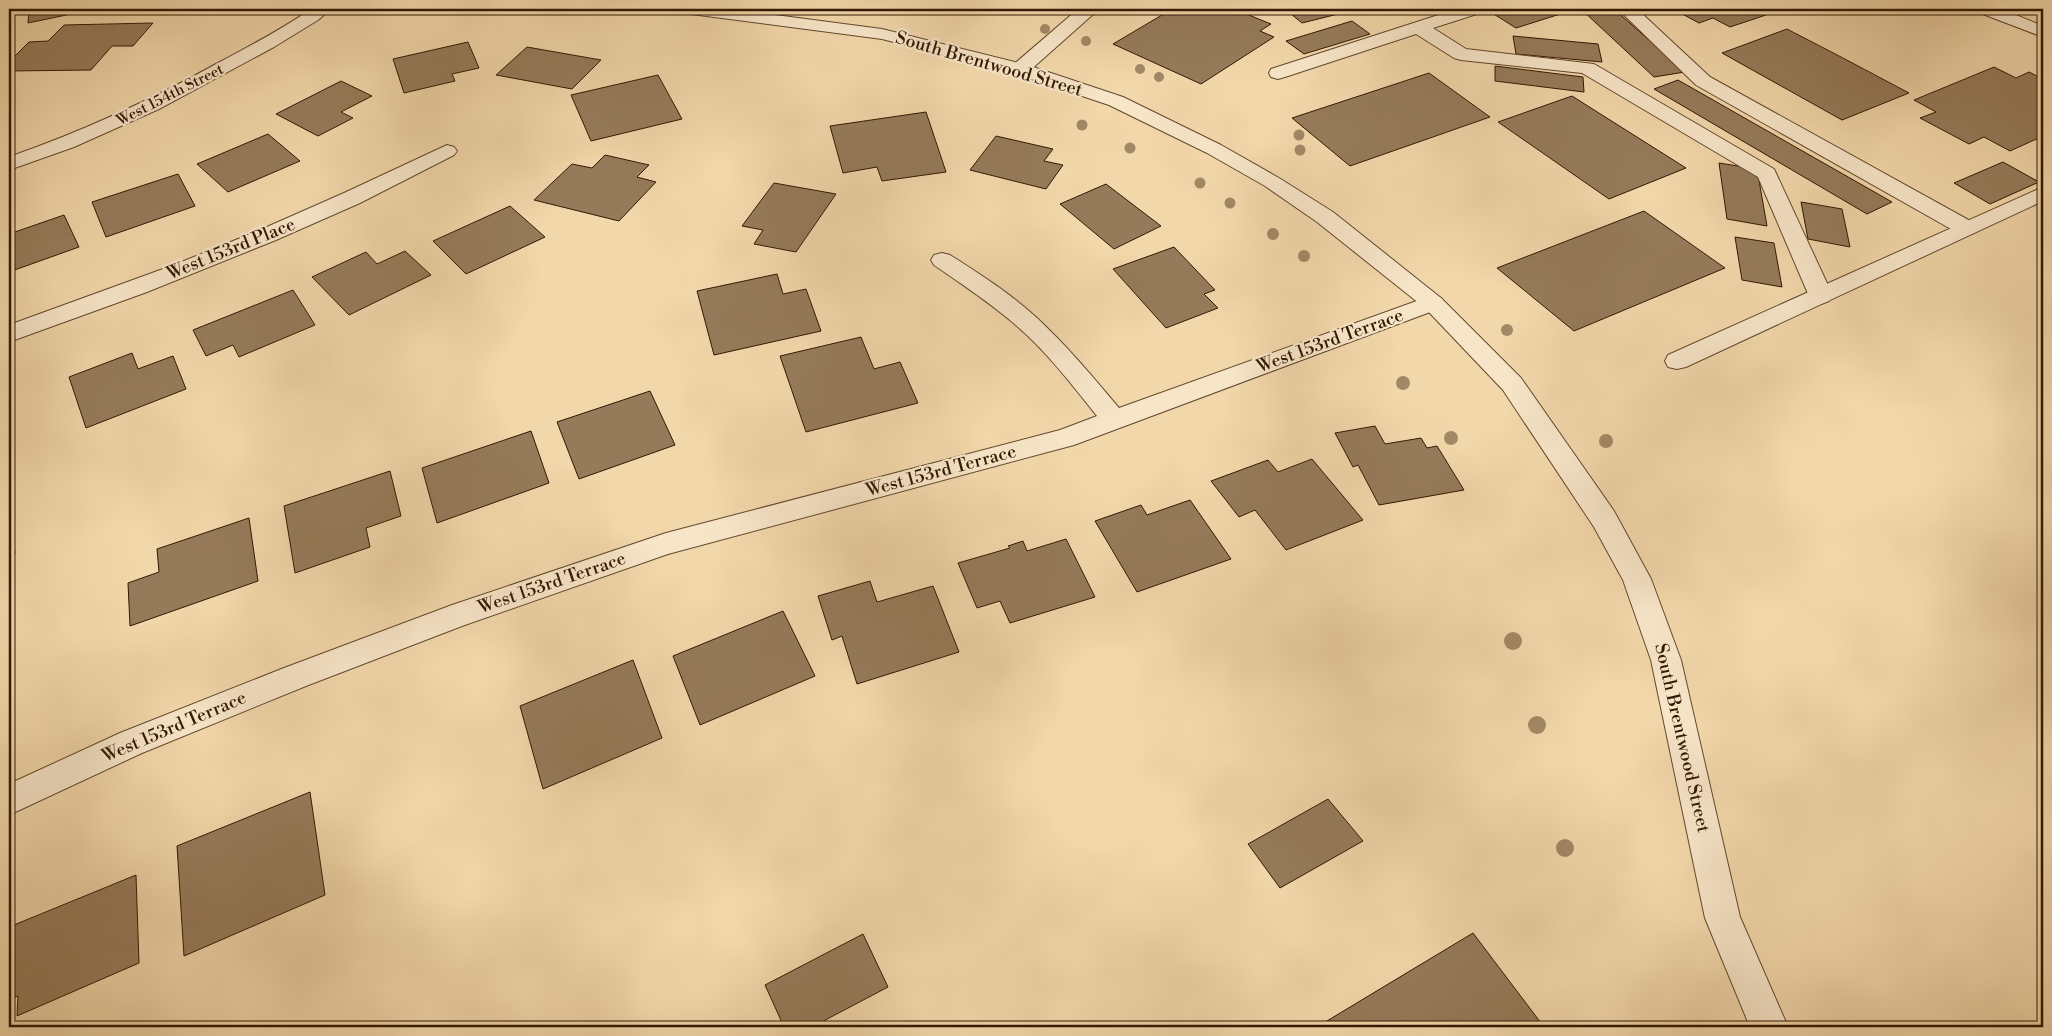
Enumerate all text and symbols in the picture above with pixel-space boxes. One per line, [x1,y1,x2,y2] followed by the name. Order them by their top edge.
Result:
[893,26,1086,102] street label: South Brentwood Street
[112,60,227,131] street label: West 154th Street
[162,213,299,286] street label: West 153rd Place
[1252,304,1407,379] street label: West 153rd Terrace
[862,440,1019,502] street label: West 153rd Terrace
[474,547,629,619] street label: West 153rd Terrace
[1649,641,1715,835] street label: South Brentwood Street
[97,686,250,768] street label: West 153rd Terrace

